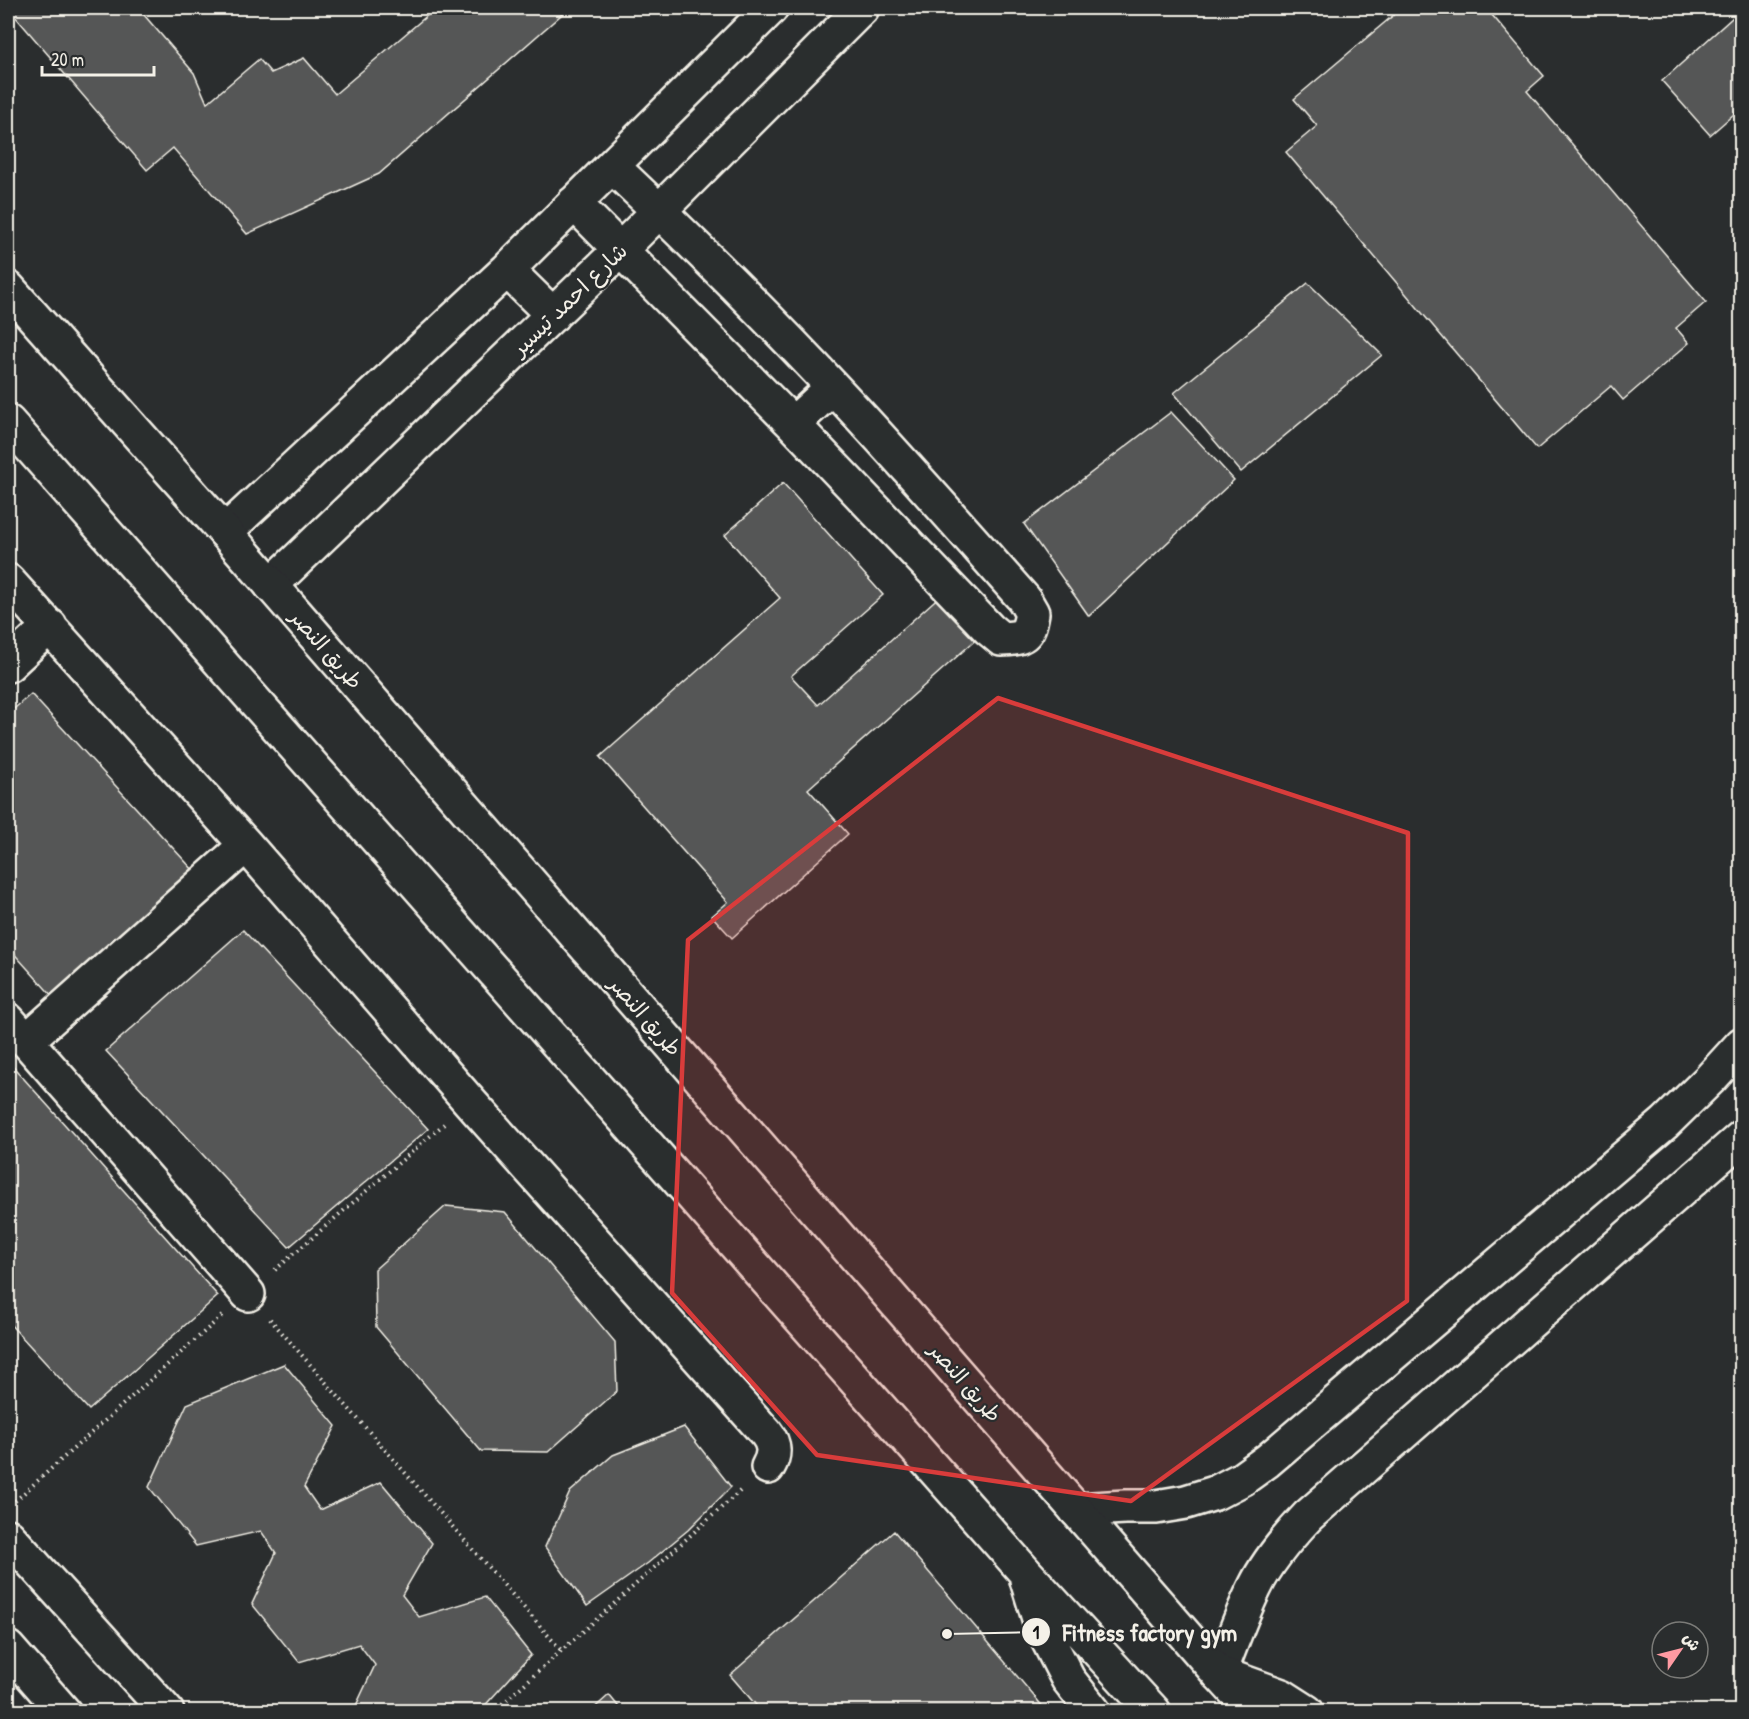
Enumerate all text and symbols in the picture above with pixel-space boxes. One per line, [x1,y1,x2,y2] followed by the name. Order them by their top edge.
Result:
[42,39,154,77] scale bar
[51,47,84,72] text: 20 m
[503,236,634,364] street label: شارع احمد تيسير
[283,601,370,695] street label: طريق النصر
[602,968,689,1062] street label: طريق النصر
[922,1334,1009,1428] street label: طريق النصر
[1021,1611,1250,1653] callout: Fitness factory gym
[1062,1616,1237,1649] text: Fitness factory gym
[1033,1620,1040,1645] text: 1
[1650,1620,1710,1680] north arrow
[1678,1628,1706,1655] text: ش

